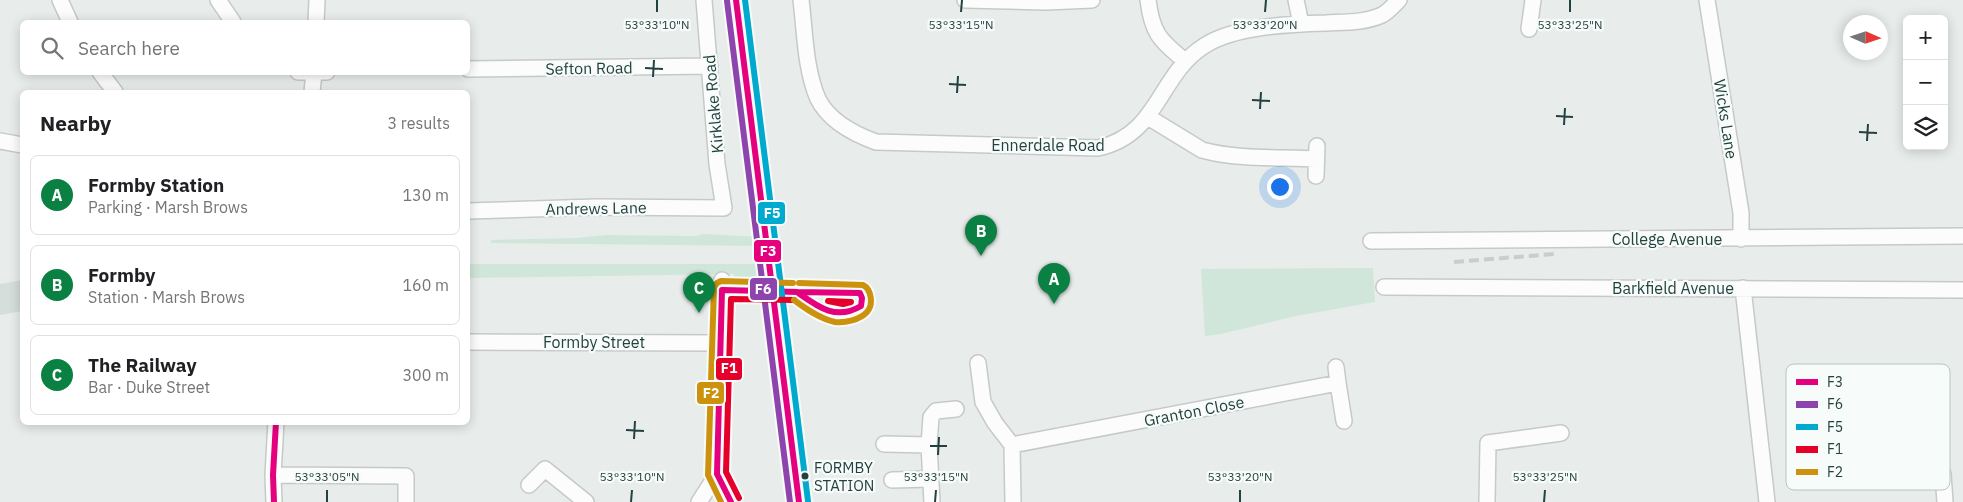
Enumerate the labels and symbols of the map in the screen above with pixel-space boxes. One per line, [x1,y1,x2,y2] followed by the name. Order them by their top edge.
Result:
[1843,15,1888,60] north arrow
[624,17,690,32] text: 53°33'10"N
[928,17,994,32] text: 53°33'15"N
[1232,17,1298,32] text: 53°33'20"N
[1537,17,1603,32] text: 53°33'25"N
[699,54,727,154] street label: Kirklake Road
[545,57,633,79] street label: Sefton Road
[1710,78,1742,161] street label: Wicks Lane
[991,135,1105,155] street label: Ennerdale Road
[1267,174,1293,200] your location
[545,197,647,219] street label: Andrews Lane
[757,201,786,225] line badge: F5
[764,204,780,222] text: F5
[965,215,997,256] pin: B
[1612,229,1723,249] street label: College Avenue
[753,239,782,263] line badge: F3
[760,242,776,260] text: F3
[1038,263,1070,304] pin: A
[683,272,715,313] pin: C
[749,277,778,301] line badge: F6
[1612,278,1734,298] street label: Barkfield Avenue
[755,280,771,298] text: F6
[543,332,645,352] street label: Formby Street
[715,357,743,381] line badge: F1
[721,359,738,377] text: F1
[1786,364,1950,490] legend
[1827,373,1843,391] text: F3
[696,381,725,405] line badge: F2
[703,384,719,402] text: F2
[1142,391,1246,431] street label: Granton Close
[1827,395,1843,413] text: F6
[1827,418,1843,436] text: F5
[1827,440,1843,458] text: F1
[814,458,874,495] place label: FORMBY STATION
[1827,463,1843,481] text: F2
[294,469,360,484] text: 53°33'05"N
[599,469,665,484] text: 53°33'10"N
[903,469,969,484] text: 53°33'15"N
[1207,469,1273,484] text: 53°33'20"N
[1512,469,1578,484] text: 53°33'25"N
[800,471,810,481] marker: FORMBY STATION

